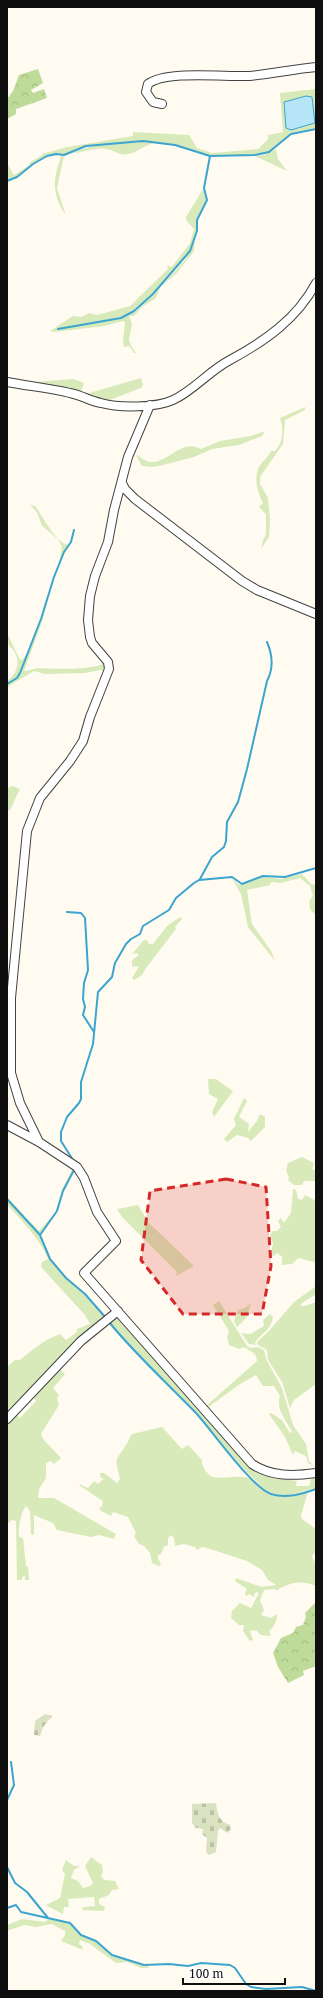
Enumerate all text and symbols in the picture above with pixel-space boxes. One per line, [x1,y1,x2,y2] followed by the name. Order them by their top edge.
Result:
[183,1960,285,1986] scale bar
[189,1965,224,1982] text: 100 m

